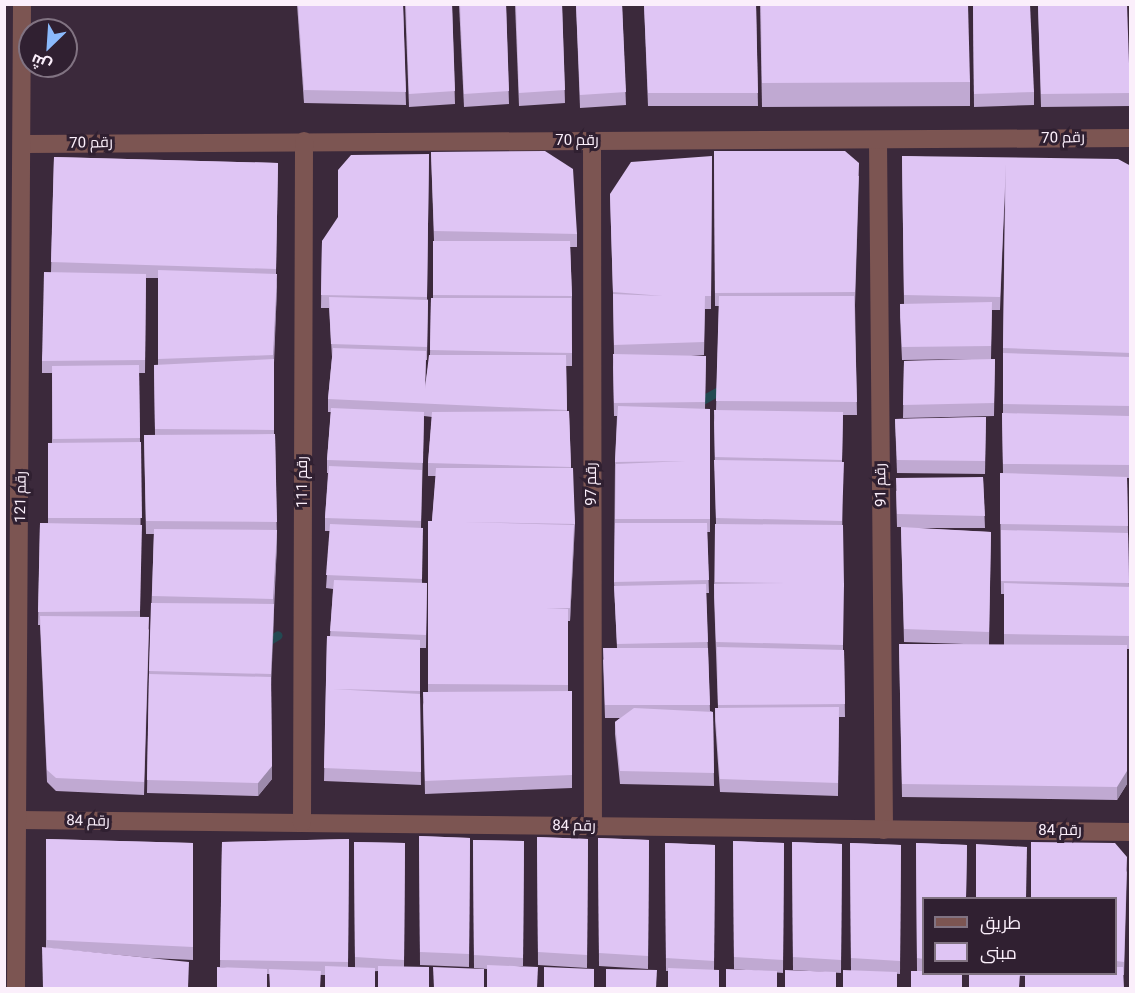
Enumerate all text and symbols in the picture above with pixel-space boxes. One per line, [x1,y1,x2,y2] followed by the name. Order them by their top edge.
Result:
[18,18,78,78] north arrow
[28,50,54,76] text: ش
[1041,129,1085,147] street label: رقم 70
[555,132,599,150] street label: رقم 70
[69,134,113,152] street label: رقم 70
[294,456,312,508] street label: رقم 111
[583,462,601,506] street label: رقم 97
[872,463,890,507] street label: رقم 91
[12,471,30,523] street label: رقم 121
[66,812,110,830] street label: رقم 84
[552,817,596,835] street label: رقم 84
[1038,822,1082,840] street label: رقم 84
[922,897,1117,975] legend
[980,912,1021,933] text: طريق
[980,942,1017,963] text: مبنى

